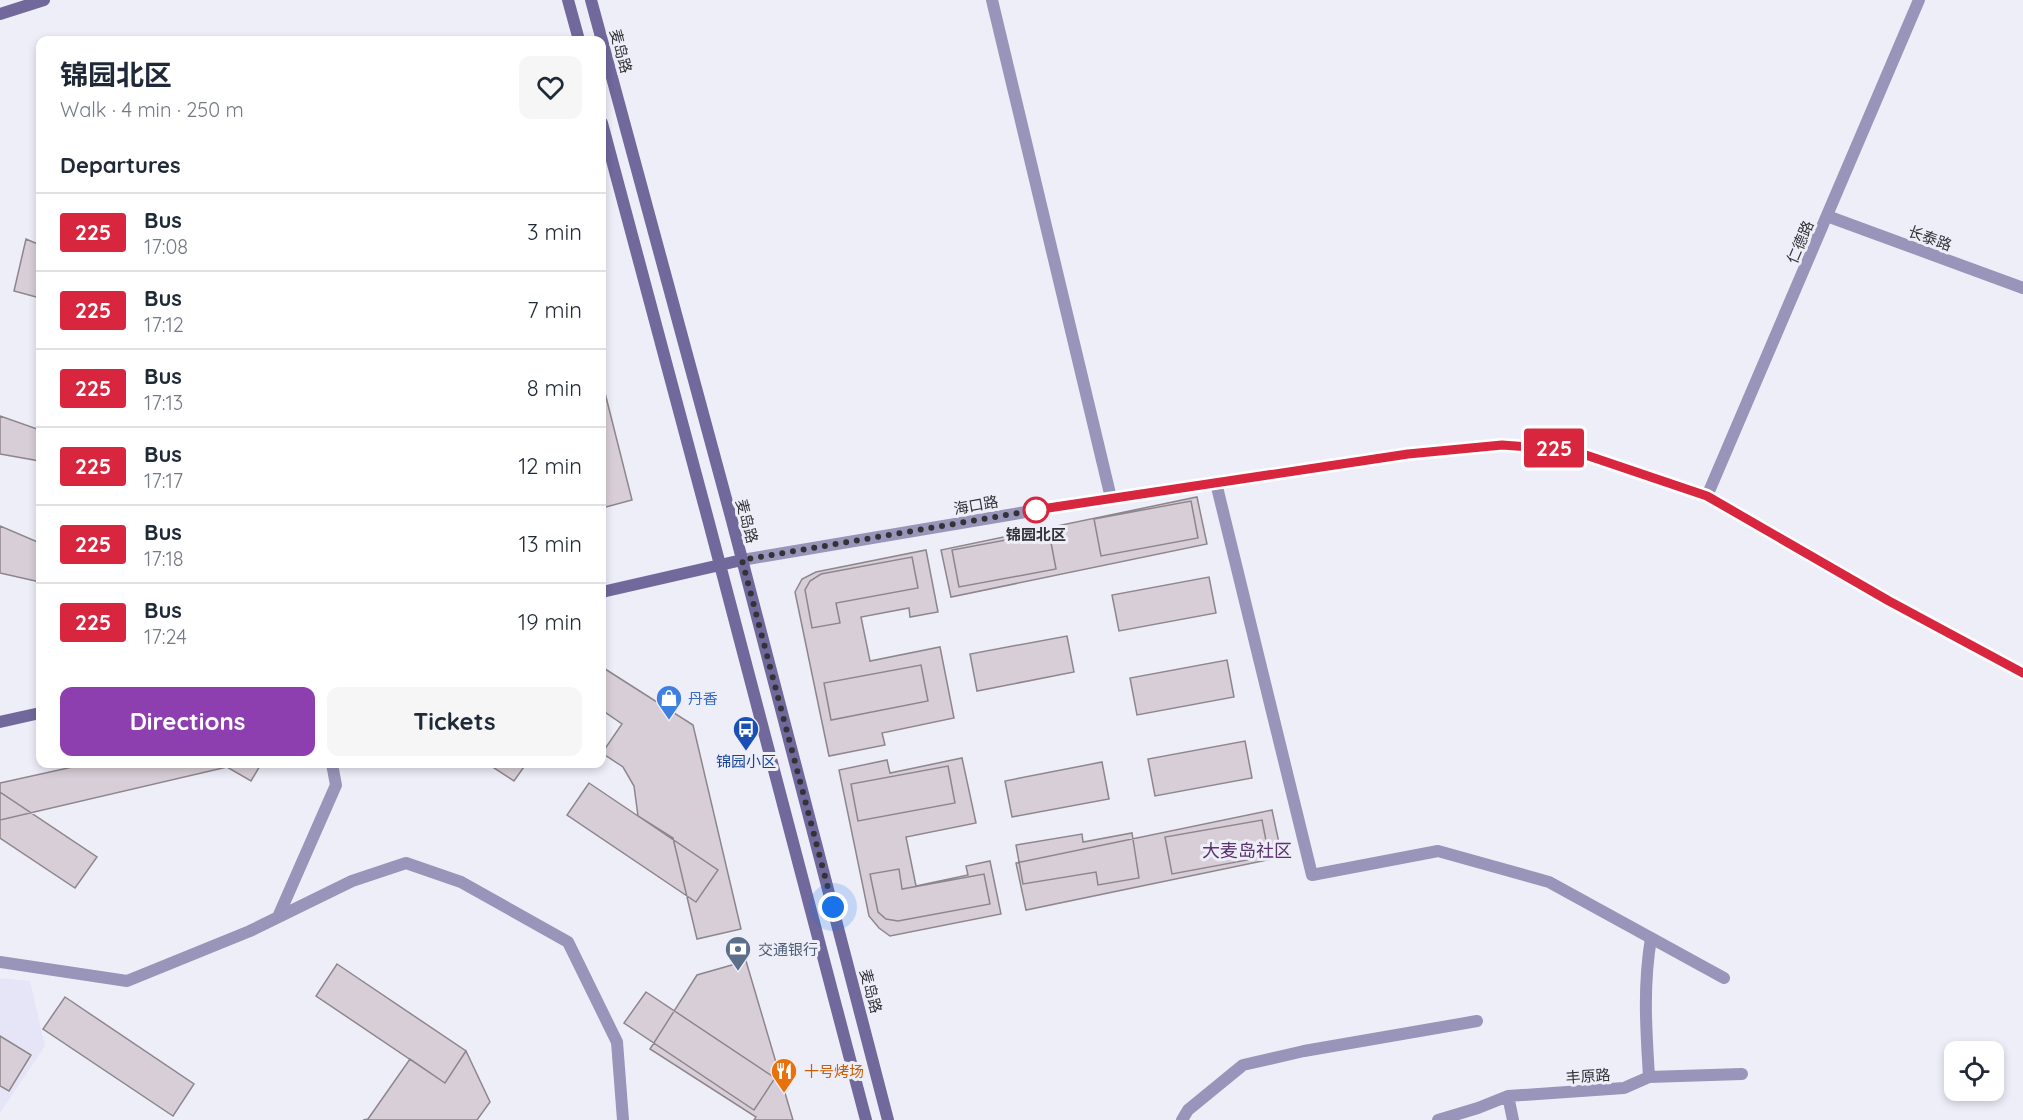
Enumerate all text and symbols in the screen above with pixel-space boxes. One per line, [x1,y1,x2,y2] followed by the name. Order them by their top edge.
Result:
[606,27,636,75] street label: 麦岛路
[519,56,582,119] button: heart
[60,57,172,92] text: 锦园北区
[60,97,244,122] text: Walk · 4 min · 250 m
[60,151,181,179] text: Departures
[144,206,182,234] text: Bus
[527,218,582,246] text: 3 min
[1782,218,1818,266] street label: 仁德路
[75,219,111,245] text: 225
[1906,221,1954,255] street label: 长泰路
[144,234,188,259] text: 17:08
[144,284,182,312] text: Bus
[527,296,582,324] text: 7 min
[75,297,111,323] text: 225
[144,312,184,337] text: 17:12
[144,362,182,390] text: Bus
[527,374,582,402] text: 8 min
[75,375,111,401] text: 225
[144,390,183,415] text: 17:13
[1520,428,1588,468] line badge: 225
[1536,435,1572,461] text: 225
[144,440,182,468] text: Bus
[518,452,582,480] text: 12 min
[75,453,111,479] text: 225
[144,468,183,493] text: 17:17
[952,492,1000,518] street label: 海口路
[732,497,762,545] street label: 麦岛路
[1023,497,1049,523] marker: 锦园北区
[144,518,182,546] text: Bus
[1006,525,1066,544] place label: 锦园北区
[519,530,582,558] text: 13 min
[75,531,111,557] text: 225
[144,546,184,571] text: 17:18
[144,596,182,624] text: Bus
[518,608,582,636] text: 19 min
[75,609,111,635] text: 225
[144,624,187,649] text: 17:24
[654,683,684,721] shop icon: 丹香
[60,687,315,756] button: Directions
[327,687,582,756] button: Tickets
[688,689,718,708] place label: 丹香
[731,714,761,752] bus stop icon: 锦园小区
[716,752,776,771] place label: 锦园小区
[1202,839,1292,862] district label: 大麦岛社区
[818,892,848,922] your location
[723,934,753,972] bank icon: 交通银行
[758,940,818,959] place label: 交通银行
[856,967,886,1015] street label: 麦岛路
[1944,1041,2004,1101] map controls
[1944,1041,2004,1101] button: locate
[769,1056,799,1094] restaurant icon: 十号烤场
[804,1062,864,1081] place label: 十号烤场
[1565,1065,1611,1087] street label: 丰原路

